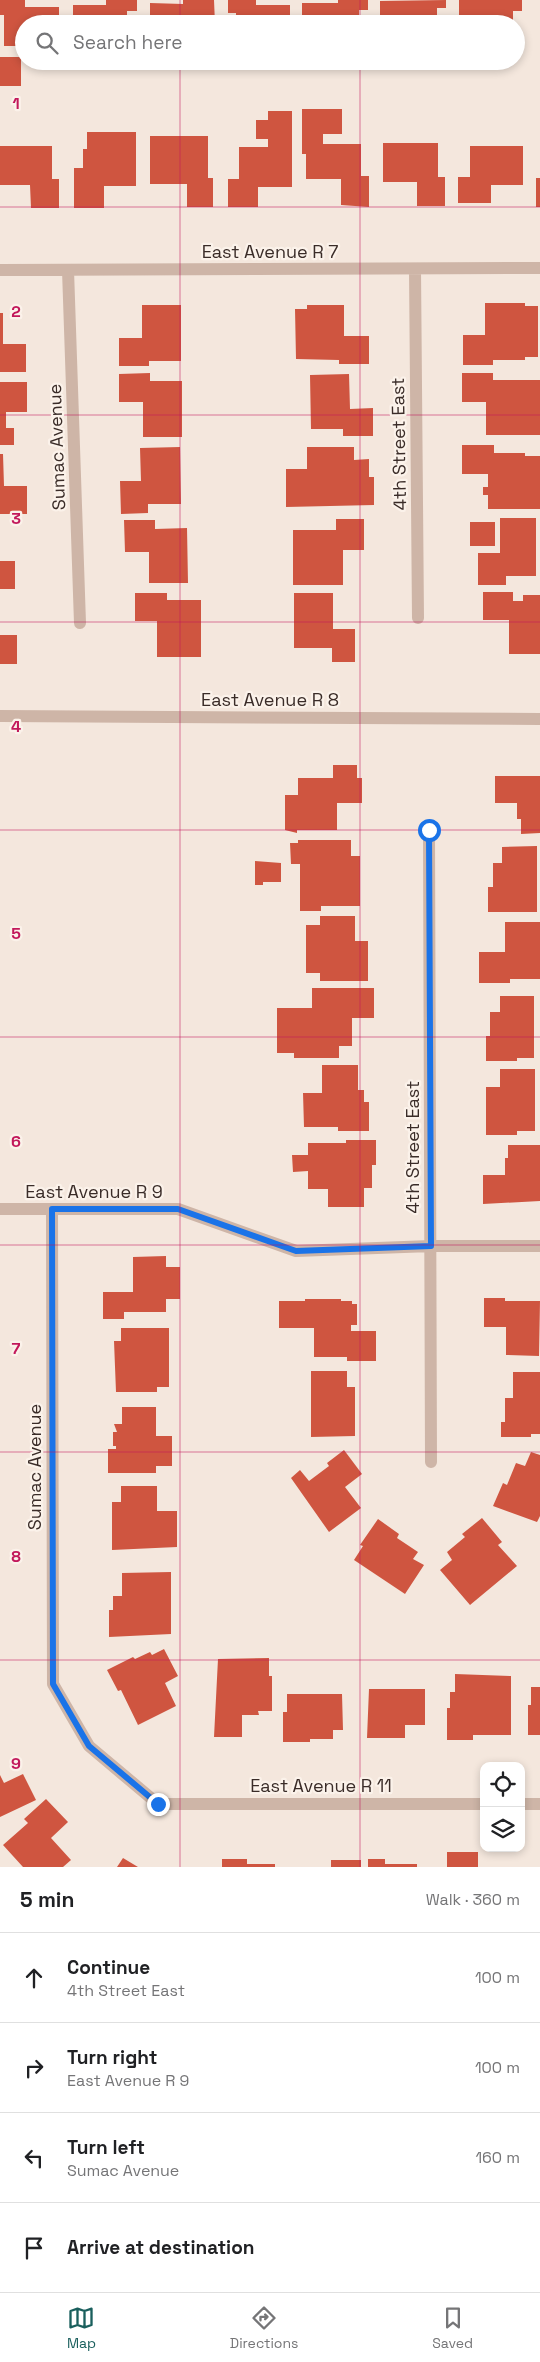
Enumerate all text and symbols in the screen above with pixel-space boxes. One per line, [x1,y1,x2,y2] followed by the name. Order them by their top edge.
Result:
[15,15,525,70] search box
[33,29,61,57] icon: search
[73,30,183,55] text: Search here
[12,93,20,114] text: 1
[202,240,338,263] street label: East Avenue R 7
[11,301,21,322] text: 2
[386,377,411,511] street label: 4th Street East
[43,383,70,511] street label: Sumac Avenue
[11,508,21,529] text: 3
[201,688,339,711] street label: East Avenue R 8
[11,716,21,737] text: 4
[418,819,441,842] route start
[11,923,21,944] text: 5
[401,1081,424,1213] street label: 4th Street East
[11,1131,21,1152] text: 6
[25,1180,163,1203] street label: East Avenue R 9
[12,1338,21,1359] text: 7
[23,1404,46,1530] street label: Sumac Avenue
[11,1546,21,1567] text: 8
[11,1753,21,1774] text: 9
[480,1762,525,1852] map controls
[480,1762,525,1807] button: locate
[250,1774,392,1797] street label: East Avenue R 11
[147,1793,170,1816] route end
[480,1807,525,1852] button: layers
[20,1886,74,1913] text: 5 min
[426,1889,520,1910] text: Walk · 360 m
[67,1955,150,1980] text: Continue
[20,1964,48,1992] icon: ahead
[475,1967,520,1988] text: 100 m
[67,1980,185,2001] text: 4th Street East
[67,2045,157,2070] text: Turn right
[20,2054,48,2082] icon: right
[475,2057,520,2078] text: 100 m
[67,2070,189,2091] text: East Avenue R 9
[67,2135,145,2160] text: Turn left
[20,2144,48,2172] icon: left
[475,2147,520,2168] text: 160 m
[67,2160,179,2181] text: Sumac Avenue
[20,2234,48,2262] icon: arrive
[67,2235,255,2260] text: Arrive at destination
[67,2304,96,2352] tab: Map
[230,2304,298,2352] tab: Directions
[432,2304,473,2352] tab: Saved

